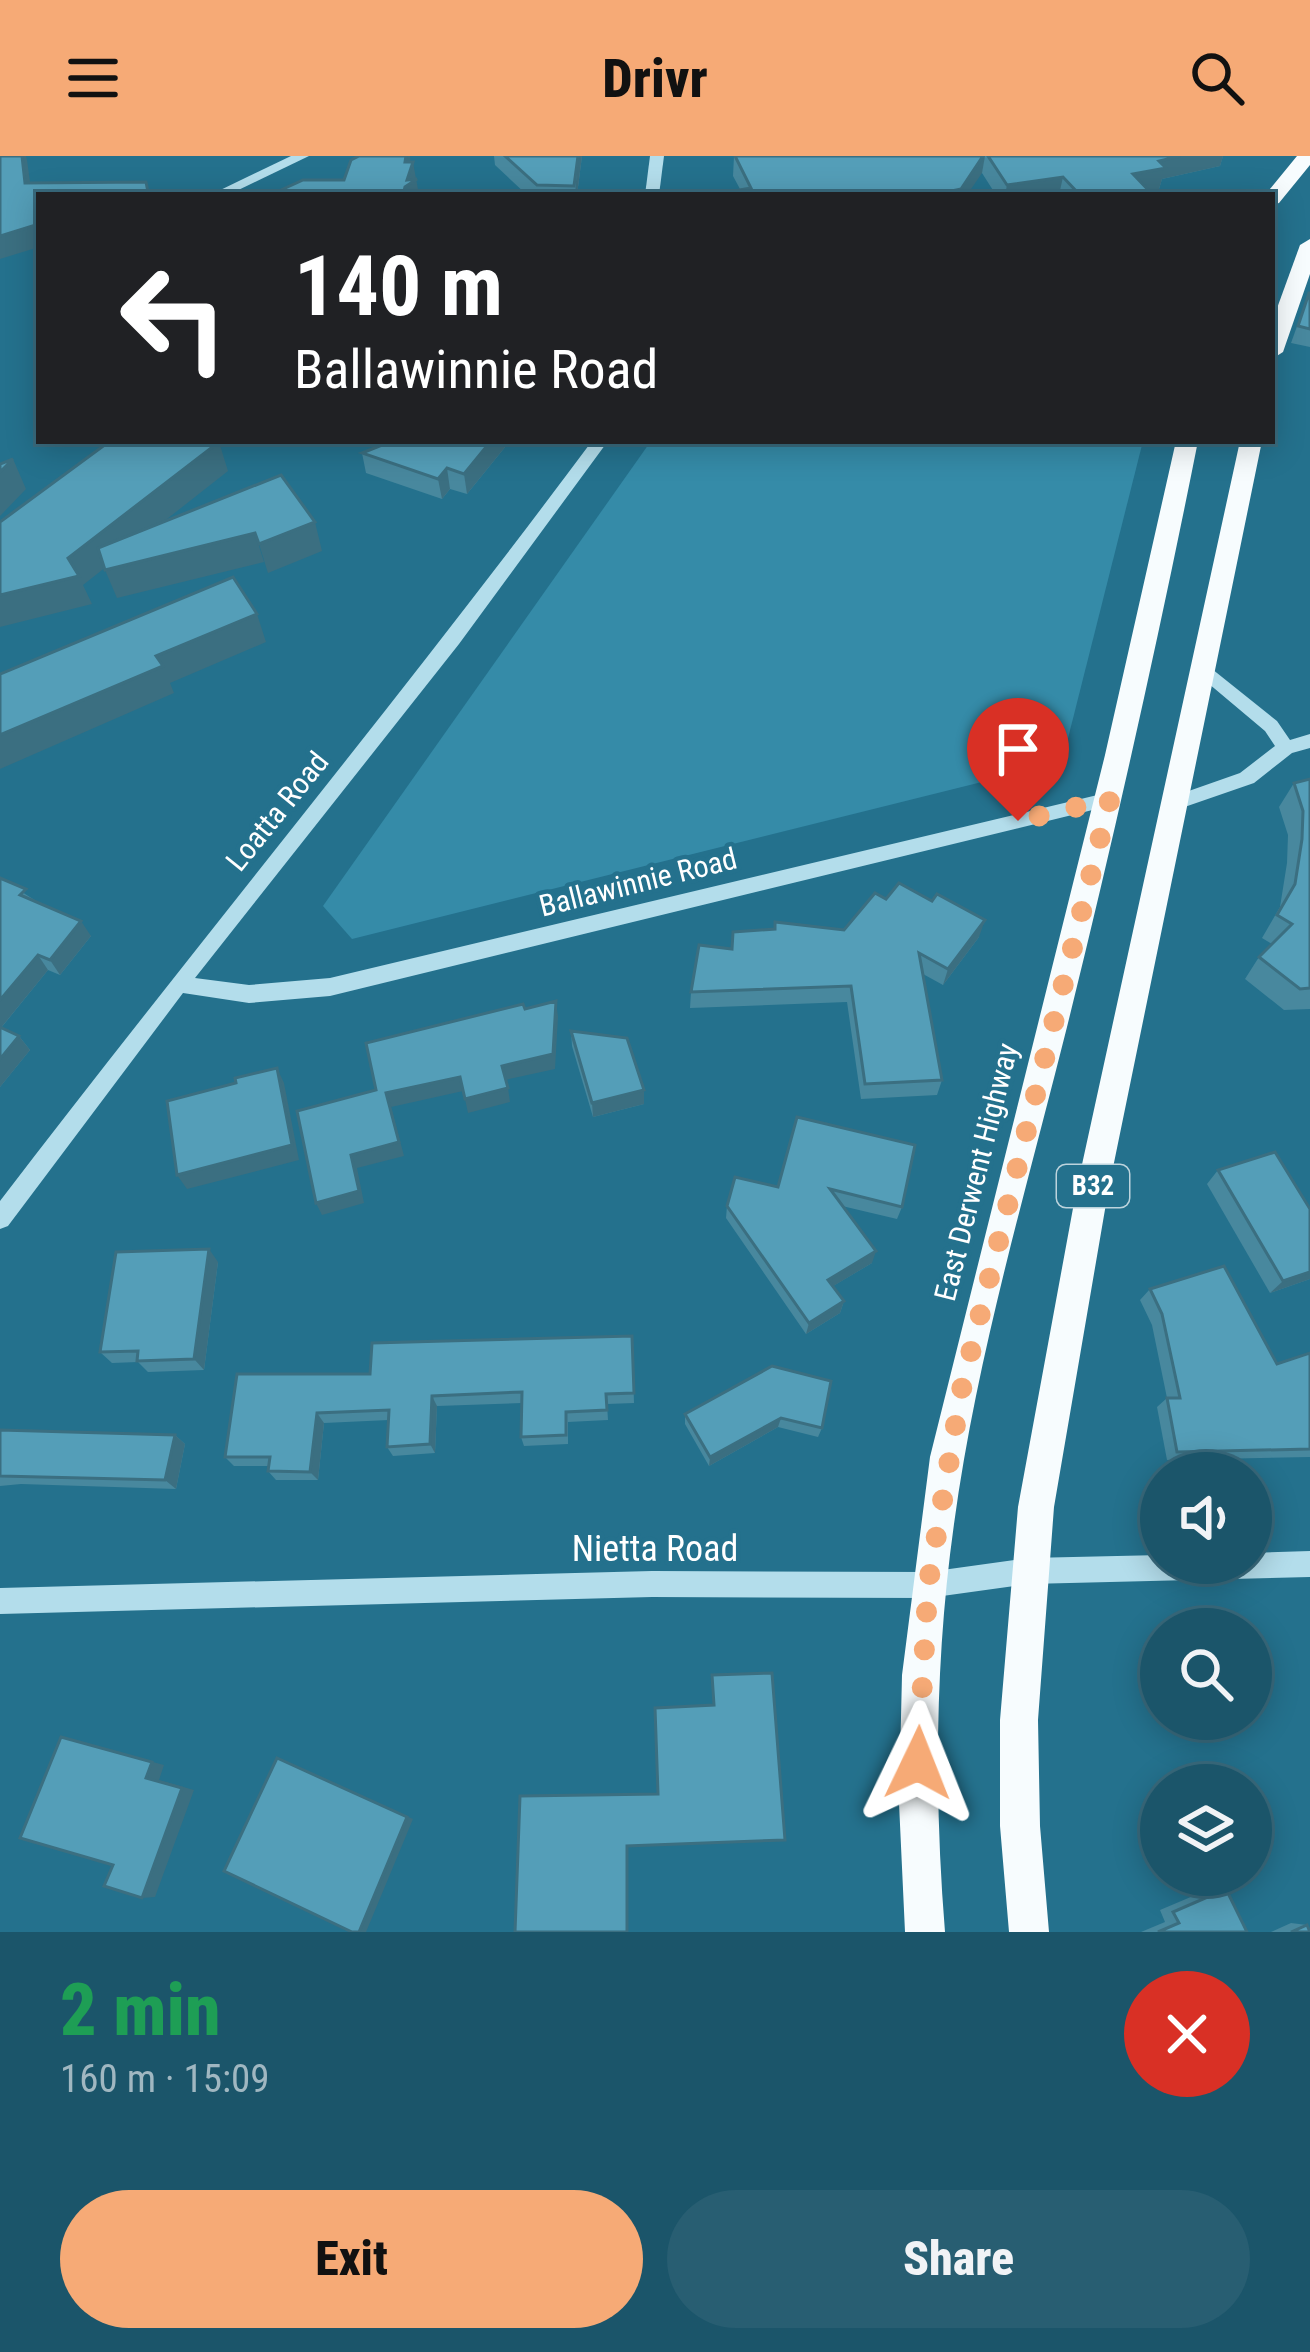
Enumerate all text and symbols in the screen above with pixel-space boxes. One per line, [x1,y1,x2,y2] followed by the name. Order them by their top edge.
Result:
[60,45,126,111] icon: menu
[1184,45,1250,111] icon: search
[602,47,708,110] text: Drivr
[294,237,503,336] text: 140 m
[96,240,252,396] icon: left
[294,338,658,401] text: Ballawinnie Road
[967,698,1069,821] pin
[985,716,1051,782] icon: arrive
[218,744,336,878] street label: Loatta Road
[536,841,740,923] street label: Ballawinnie Road
[927,1040,1025,1304] street label: East Derwent Highway
[1057,1165,1129,1207] road number: B32
[1140,1452,1272,1896] map controls
[1140,1452,1272,1584] button: sound
[572,1528,738,1570] street label: Nietta Road
[1140,1608,1272,1740] button: search
[855,1700,981,1826] position arrow
[1140,1764,1272,1896] button: layers
[60,1968,221,2053] text: 2 min
[1124,1971,1250,2097] button: close
[60,2056,270,2102] text: 160 m · 15:09
[60,2190,643,2328] button: Exit
[667,2190,1250,2328] button: Share

